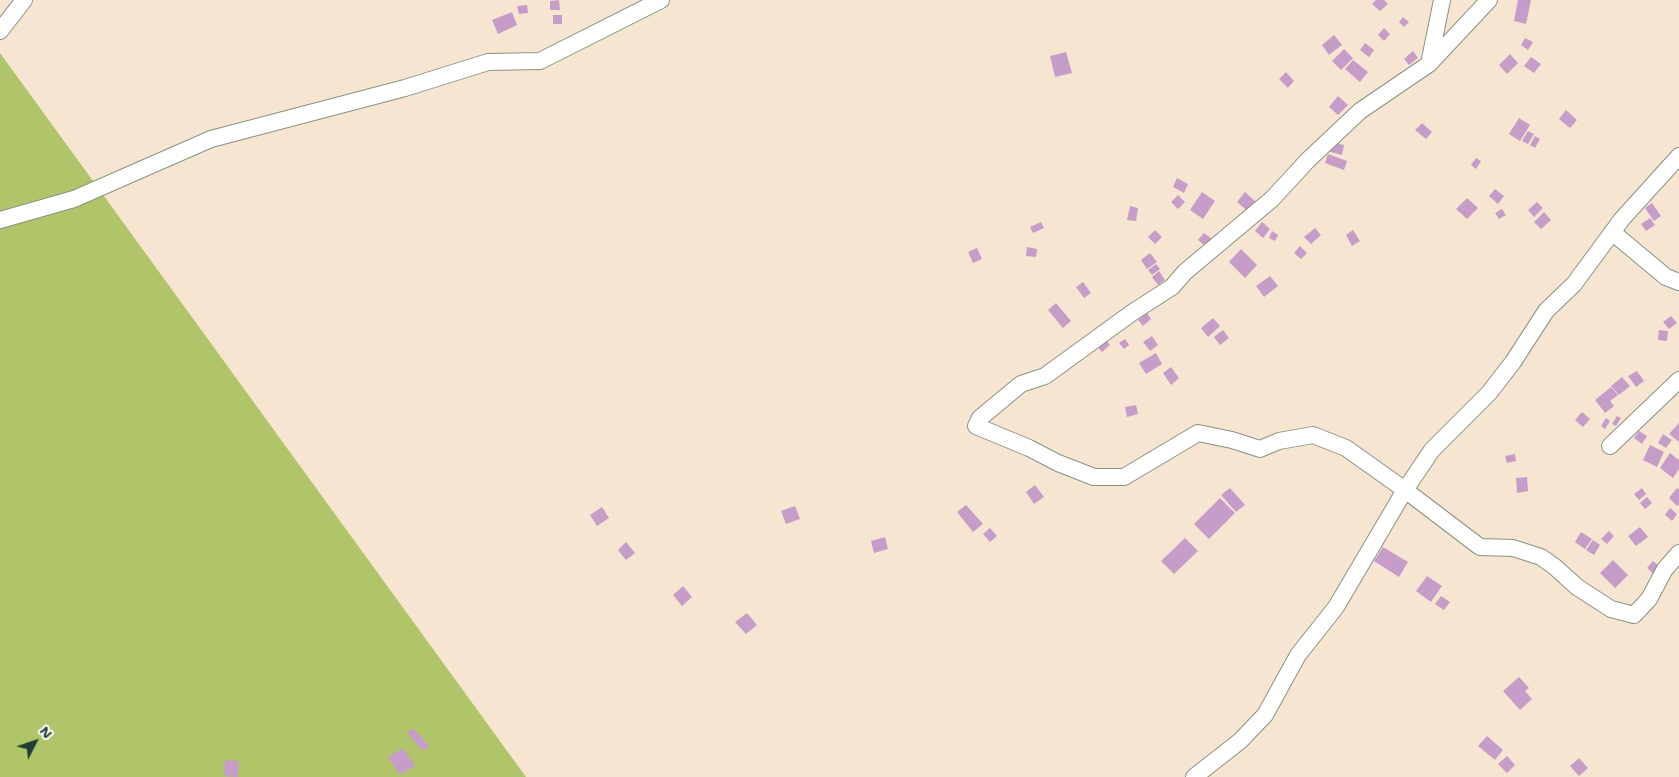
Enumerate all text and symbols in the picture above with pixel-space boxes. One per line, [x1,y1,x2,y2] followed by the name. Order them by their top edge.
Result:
[10,717,60,767] north arrow
[36,722,57,742] text: N

